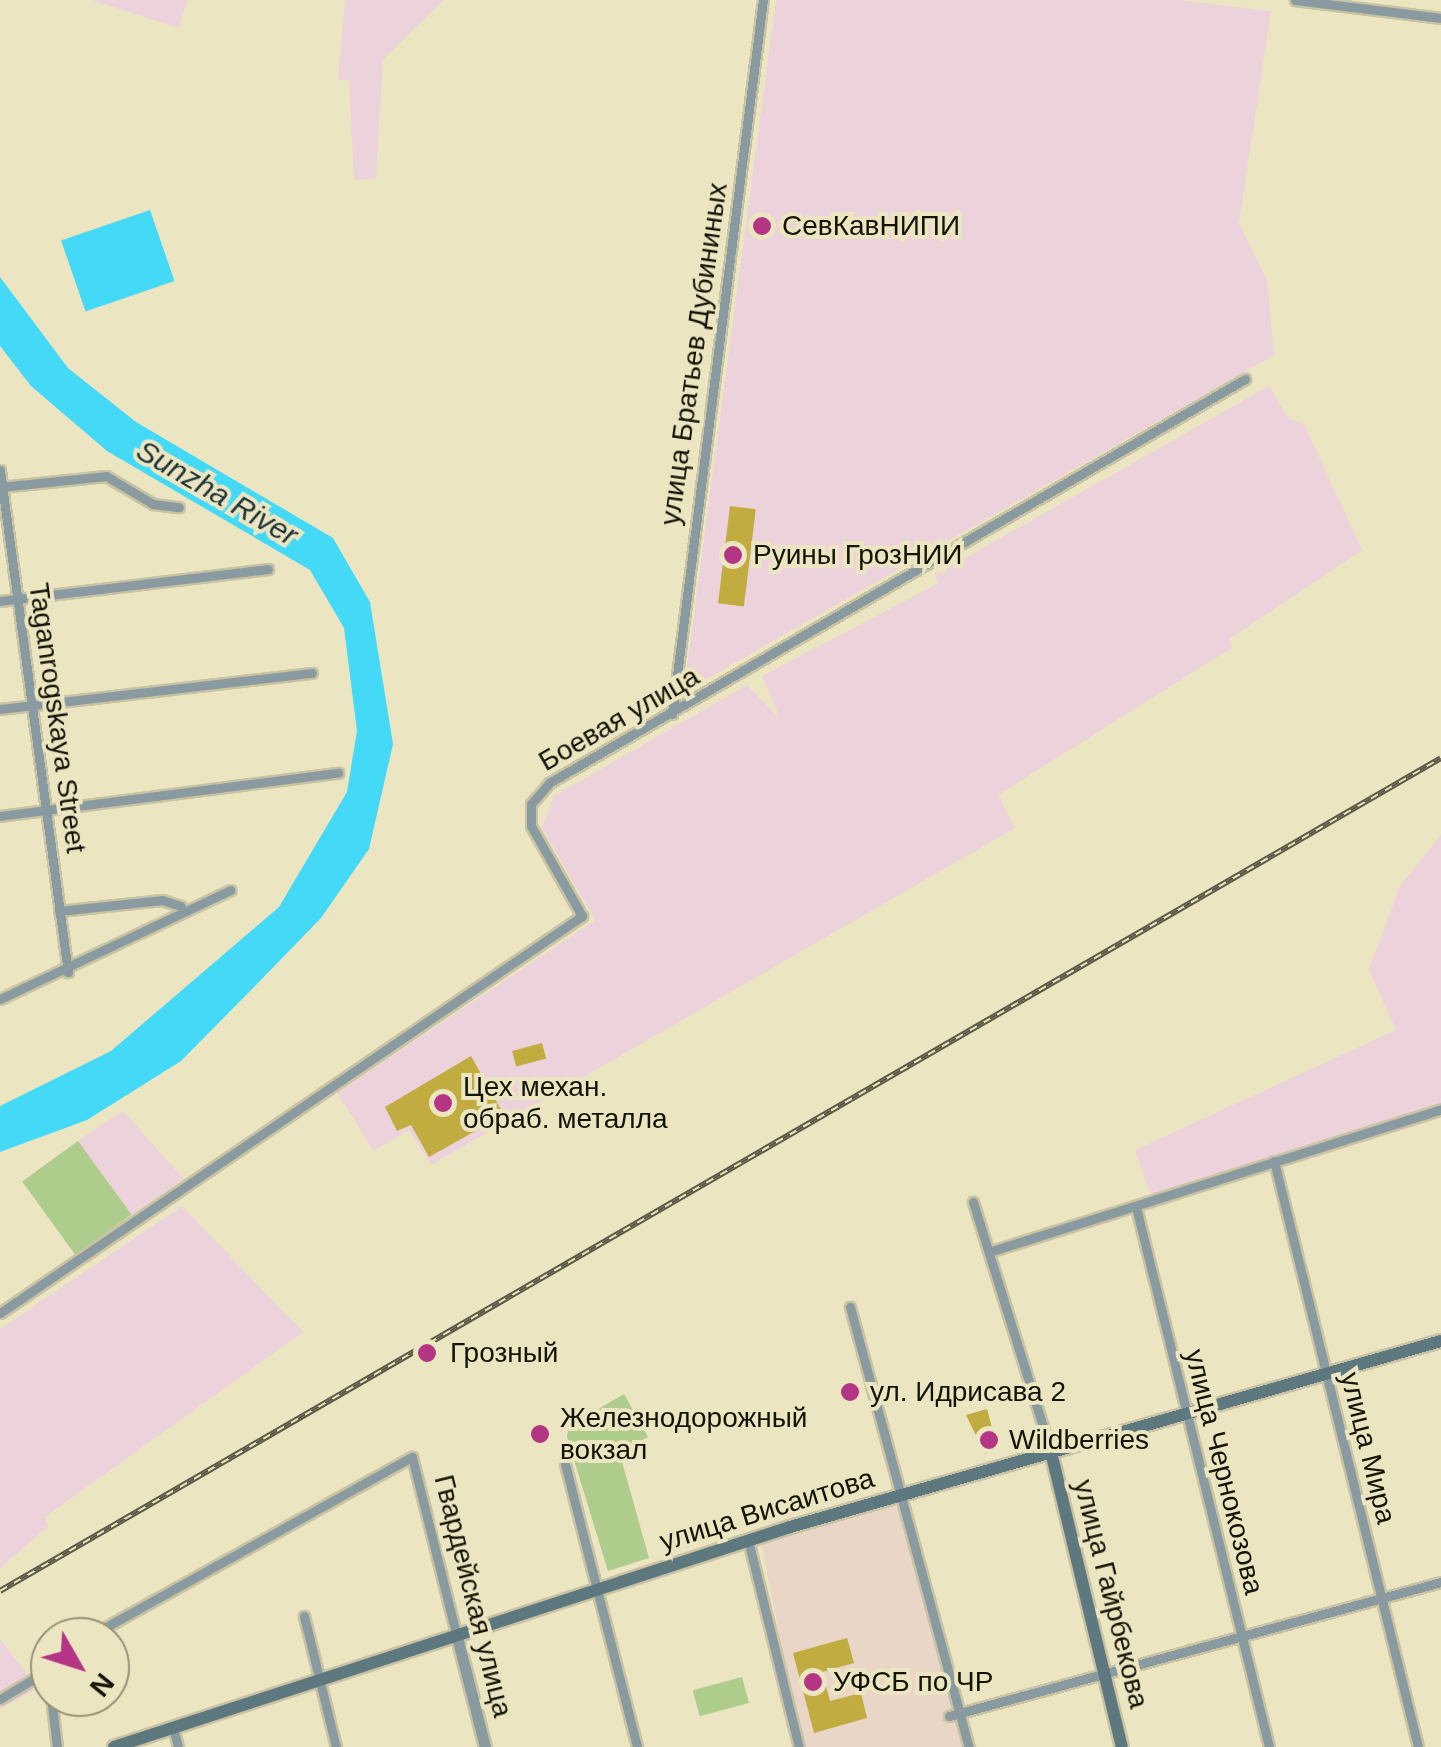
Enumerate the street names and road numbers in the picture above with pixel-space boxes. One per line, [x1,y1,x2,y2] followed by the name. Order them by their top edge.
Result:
[653,181,735,527] street label: улица Братьев Дубининых
[21,581,93,855] street label: Taganrogskaya Street
[533,660,705,778] street label: Боевая улица
[1177,1346,1271,1598] street label: улица Чернокозова
[1333,1369,1403,1527] street label: улица Мира
[656,1461,878,1559] street label: улица Висаитова
[427,1471,519,1721] street label: Гвардейская улица
[1066,1476,1156,1712] street label: улица Гайрбекова

